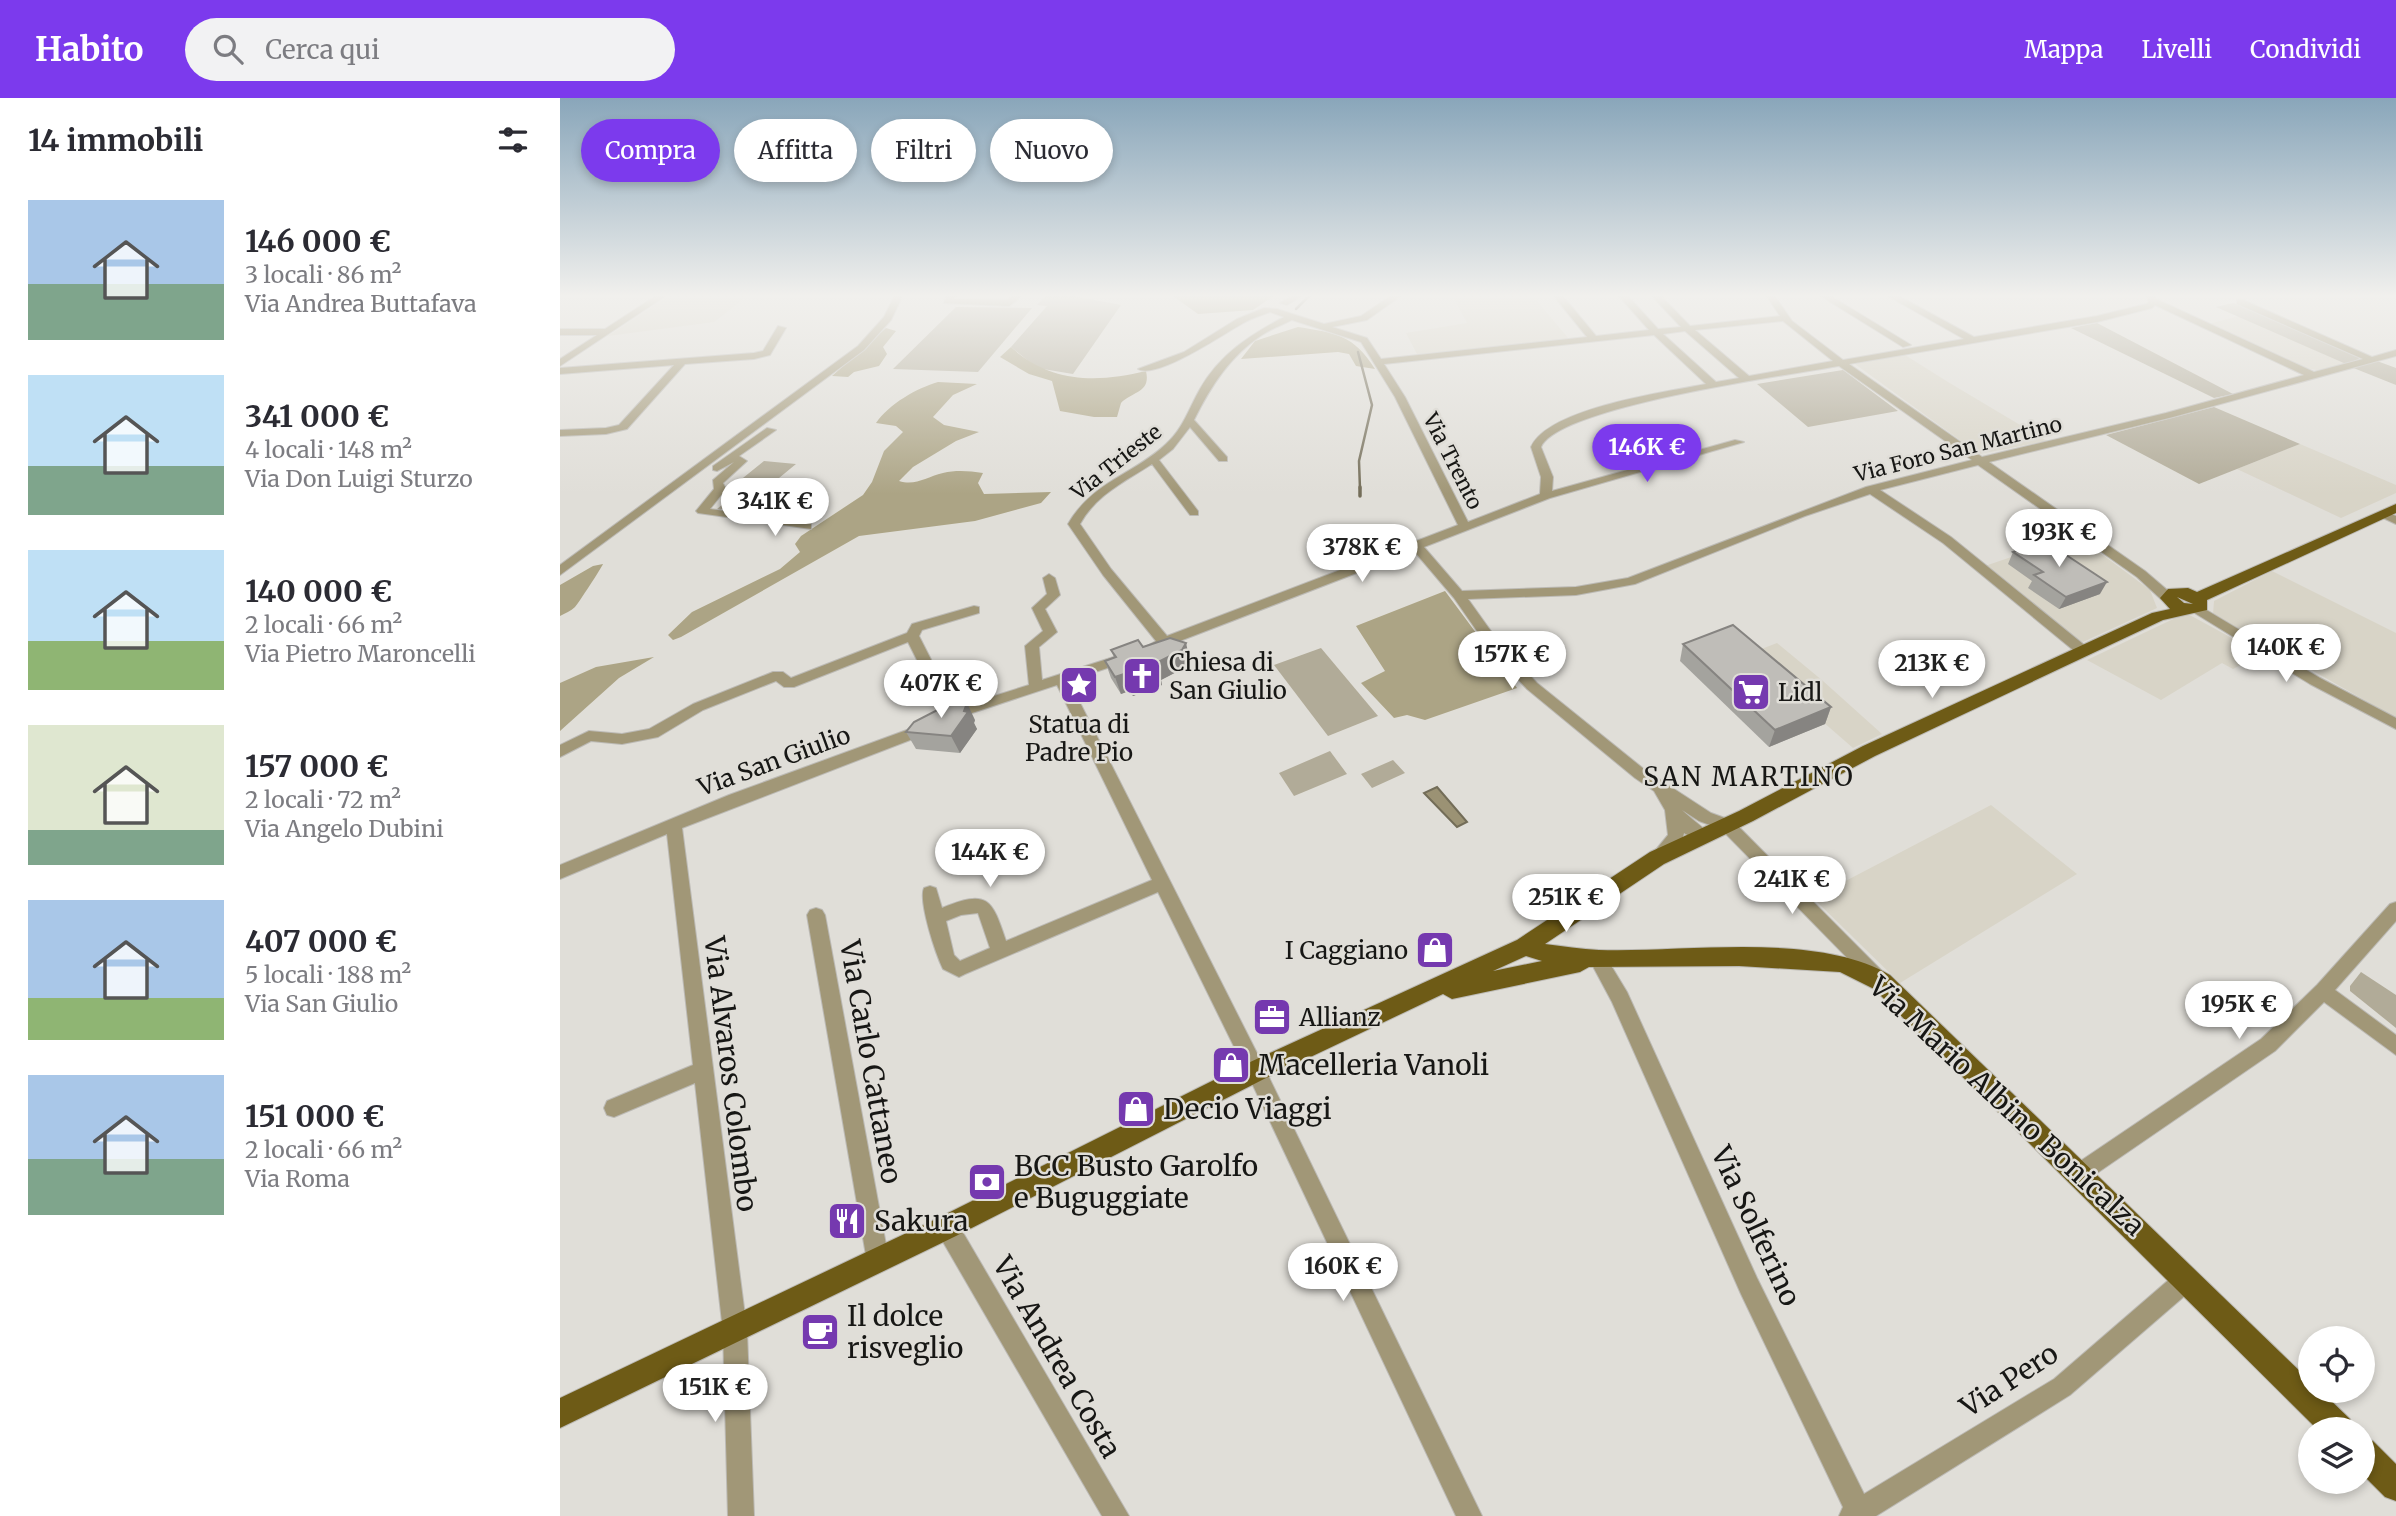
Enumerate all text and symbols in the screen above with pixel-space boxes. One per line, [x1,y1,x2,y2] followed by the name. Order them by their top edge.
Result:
[185,18,675,81] search box
[35,29,143,70] text: Habito
[209,30,247,68] icon: search
[265,33,380,66] text: Cerca qui
[2024,34,2103,65] text: Mappa
[2141,34,2212,65] text: Livelli
[2250,34,2361,65] text: Condividi
[581,119,720,182] chip: Compra
[734,119,857,182] chip: Affitta
[871,119,976,182] chip: Filtri
[990,119,1113,182] chip: Nuovo
[28,121,203,159] text: 14 immobili
[494,121,532,159] icon: filters
[245,222,391,260] text: 146 000 €
[84,228,168,312] icon: home
[245,260,401,289] text: 3 locali · 86 m²
[245,289,477,318] text: Via Andrea Buttafava
[245,397,389,435] text: 341 000 €
[84,403,168,487] icon: home
[1417,407,1489,514] street label: Via Trento
[1850,410,2065,488] street label: Via Foro San Martino
[1064,418,1167,506] street label: Via Trieste
[1590,424,1704,484] pin: 146K €
[1608,432,1686,461] text: 146K €
[245,435,412,464] text: 4 locali · 148 m²
[245,464,473,493] text: Via Don Luigi Sturzo
[718,478,832,538] pin: 341K €
[737,486,813,515] text: 341K €
[2002,510,2116,569] pin: 193K €
[2021,517,2097,546] text: 193K €
[1305,524,1419,584] pin: 378K €
[1323,532,1401,561] text: 378K €
[245,572,392,610] text: 140 000 €
[84,578,168,662] icon: home
[245,610,402,639] text: 2 locali · 66 m²
[2229,624,2343,684] pin: 140K €
[1455,632,1569,691] pin: 157K €
[2247,632,2325,661] text: 140K €
[245,639,476,668] text: Via Pietro Maroncelli
[1474,639,1550,668] text: 157K €
[1875,640,1989,700] pin: 213K €
[1169,647,1287,706] place label: Chiesa di San Giulio
[1894,648,1970,677] text: 213K €
[1121,655,1163,697] church icon: Chiesa di San Giulio
[884,660,998,720] pin: 407K €
[1058,664,1100,706] place icon: Statua di Padre Pio
[900,668,982,697] text: 407K €
[1730,671,1772,713] supermarket icon: Lidl
[1778,677,1822,708] place label: Lidl
[1025,709,1133,768] place label: Statua di Padre Pio
[693,719,854,803] street label: Via San Giulio
[245,747,389,785] text: 157 000 €
[84,753,168,837] icon: home
[1643,760,1855,793] district label: SAN MARTINO
[245,785,401,814] text: 2 locali · 72 m²
[245,814,444,843] text: Via Angelo Dubini
[933,830,1047,889] pin: 144K €
[951,837,1029,866] text: 144K €
[1735,856,1849,916] pin: 241K €
[1754,864,1830,893] text: 241K €
[1509,874,1623,934] pin: 251K €
[1528,882,1604,911] text: 251K €
[245,922,397,960] text: 407 000 €
[84,928,168,1012] icon: home
[1414,929,1456,971] shop icon: I Caggiano
[696,933,766,1214] street label: Via Alvaros Colombo
[1285,935,1408,966] place label: I Caggiano
[832,936,910,1187] street label: Via Carlo Cattaneo
[245,960,411,989] text: 5 locali · 188 m²
[1861,968,2153,1243] street label: Via Mario Albino Bonicalza
[2182,982,2296,1041] pin: 195K €
[245,989,398,1018] text: Via San Giulio
[2201,989,2277,1018] text: 195K €
[1251,996,1293,1038] office icon: Allianz
[1298,1002,1381,1033] place label: Allianz
[1210,1044,1252,1086] shop icon: Macelleria Vanoli
[1258,1047,1489,1083] place label: Macelleria Vanoli
[1115,1088,1157,1130] shop icon: Decio Viaggi
[1163,1091,1332,1127] place label: Decio Viaggi
[245,1097,385,1135] text: 151 000 €
[84,1103,168,1187] icon: home
[245,1135,402,1164] text: 2 locali · 66 m²
[1703,1139,1809,1312] street label: Via Solferino
[1014,1148,1258,1216] place label: BCC Busto Garolfo e Buguggiate
[966,1161,1008,1203] bank icon: BCC Busto Garolfo e Buguggiate
[245,1164,350,1193] text: Via Roma
[826,1200,868,1242] restaurant icon: Sakura
[874,1203,969,1239] place label: Sakura
[1286,1244,1400,1303] pin: 160K €
[984,1249,1129,1464] street label: Via Andrea Costa
[1304,1251,1382,1280] text: 160K €
[847,1298,963,1366] place label: Il dolce risveglio
[799,1311,841,1353] cafe icon: Il dolce risveglio
[2298,1326,2375,1494] map controls
[2298,1326,2375,1403] button: locate
[1952,1335,2065,1425] street label: Via Pero
[658,1364,772,1424] pin: 151K €
[679,1372,751,1401] text: 151K €
[2298,1417,2375,1494] button: layers

